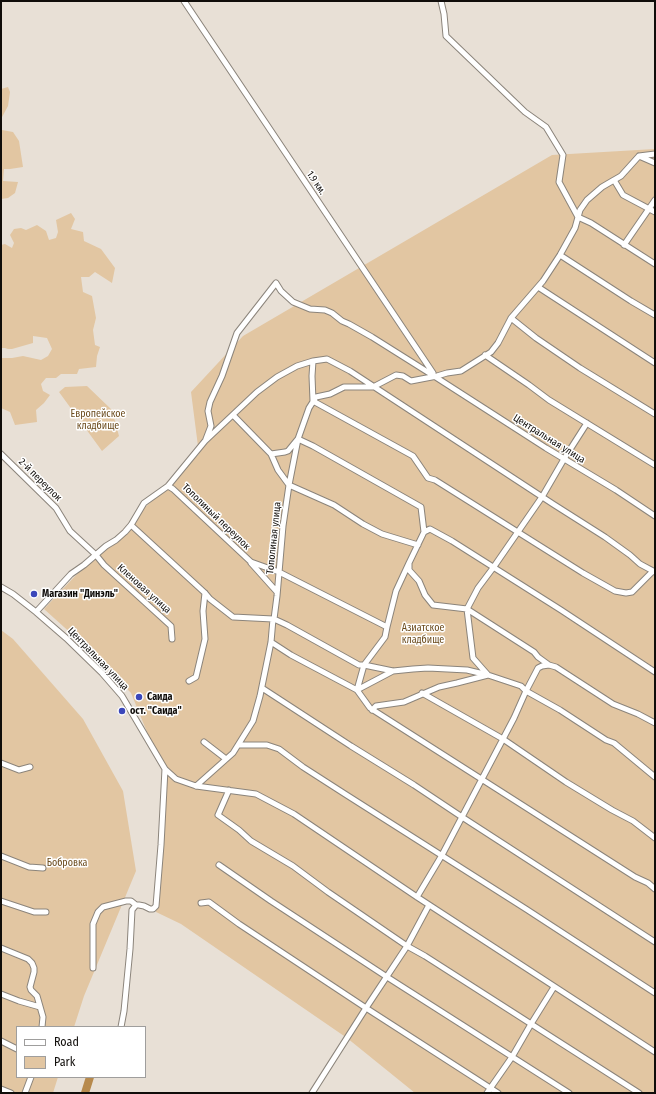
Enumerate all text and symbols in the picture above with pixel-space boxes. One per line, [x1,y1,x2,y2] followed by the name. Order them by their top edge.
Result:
[304,169,328,197] street label: 1.9 км.
[71,408,125,432] park label: Европейское кладбище
[511,412,587,466] street label: Центральная улица
[16,456,64,504] street label: 2-й переулок
[179,481,253,553] street label: Тополиный переулок
[264,501,284,575] street label: Тополиная улица
[115,562,173,616] street label: Кленовая улица
[42,588,118,600] place label: Магазин "Динэль"
[29,589,39,599] marker: Магазин "Динэль"
[402,622,444,646] park label: Азиатское кладбище
[65,625,131,693] street label: Центральная улица
[147,691,172,703] place label: Саида
[134,692,144,702] marker: Саида
[130,705,182,717] place label: ост. "Саида"
[117,706,127,716] marker: ост. "Саида"
[47,857,87,869] park label: Бобровка
[16,1026,146,1078] legend
[54,1035,79,1049] text: Road
[54,1055,75,1069] text: Park

